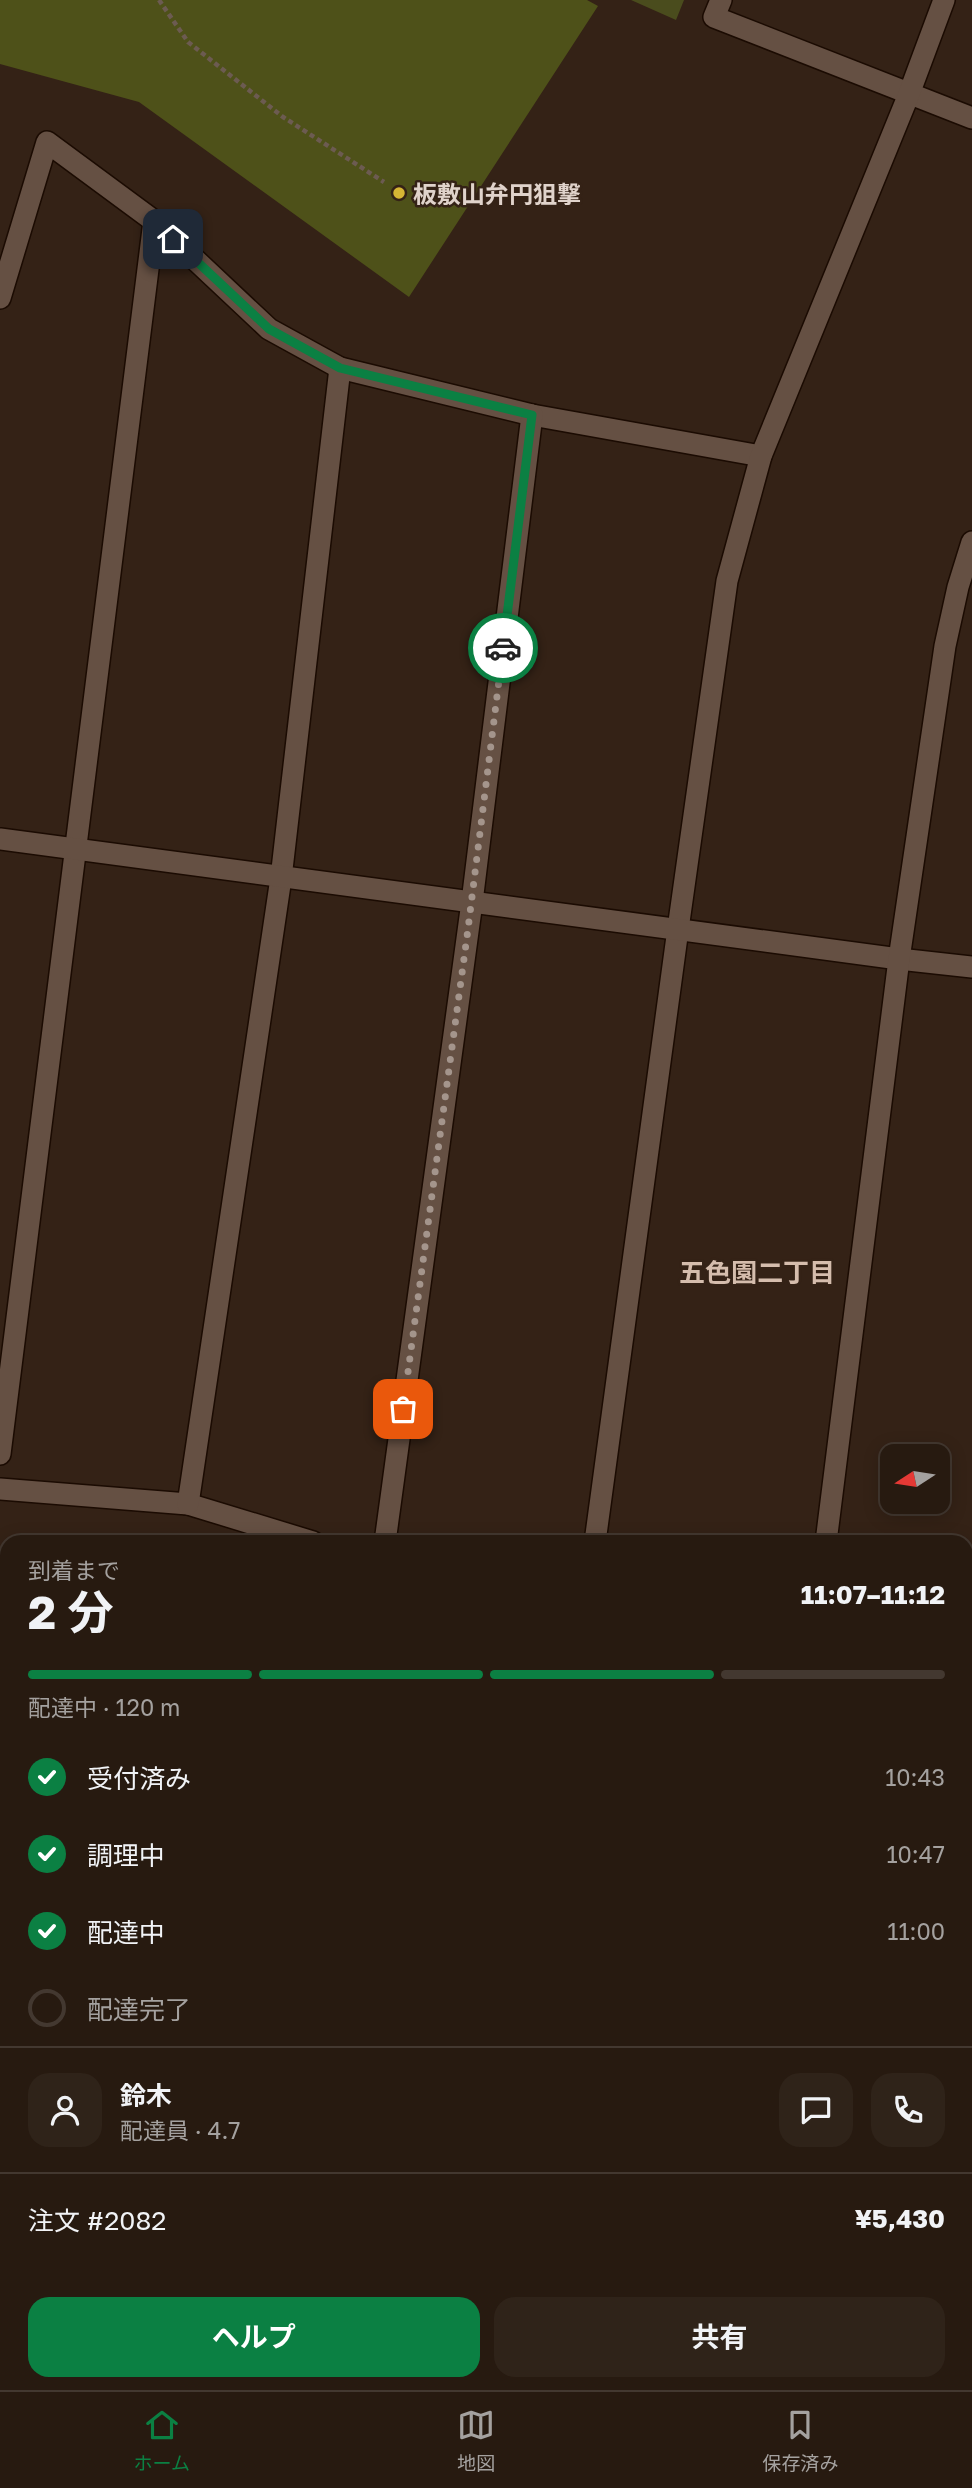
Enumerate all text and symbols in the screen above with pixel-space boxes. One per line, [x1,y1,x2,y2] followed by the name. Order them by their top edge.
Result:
[413,179,581,208] place label: 板敷山弁円狙撃
[391,185,407,201] marker: 板敷山弁円狙撃
[143,209,203,269] pin
[154,220,192,258] icon: home
[468,613,538,683] courier
[484,629,522,667] icon: car
[679,1257,835,1288] district label: 五色園二丁目
[373,1379,433,1439] pin
[384,1390,422,1428] icon: bag
[880,1444,950,1514] north arrow
[880,1444,950,1514] map controls
[28,1556,120,1584] text: 到着まで
[801,1579,945,1610] text: 11:07–11:12
[28,1584,114,1639] text: 2 分
[28,1693,180,1721] text: 配達中 · 120 m
[28,1758,66,1796] icon: check
[87,1763,191,1794] text: 受付済み
[885,1763,945,1791] text: 10:43
[28,1835,66,1873] icon: check
[87,1840,165,1871] text: 調理中
[886,1840,945,1868] text: 10:47
[28,1912,66,1950] icon: check
[87,1917,165,1948] text: 配達中
[887,1917,945,1945] text: 11:00
[87,1994,191,2025] text: 配達完了
[28,2073,102,2147] button: person
[779,2073,853,2147] button: chat
[871,2073,945,2147] button: phone
[120,2080,172,2111] text: 鈴木
[120,2116,241,2144] text: 配達員 · 4.7
[855,2203,945,2234] text: ¥5,430
[28,2205,166,2236] text: 注文 #2082
[28,2297,480,2377] button: ヘルプ
[494,2297,945,2377] button: 共有
[134,2406,190,2475] tab: ホーム
[457,2406,495,2475] tab: 地図
[762,2406,838,2475] tab: 保存済み

